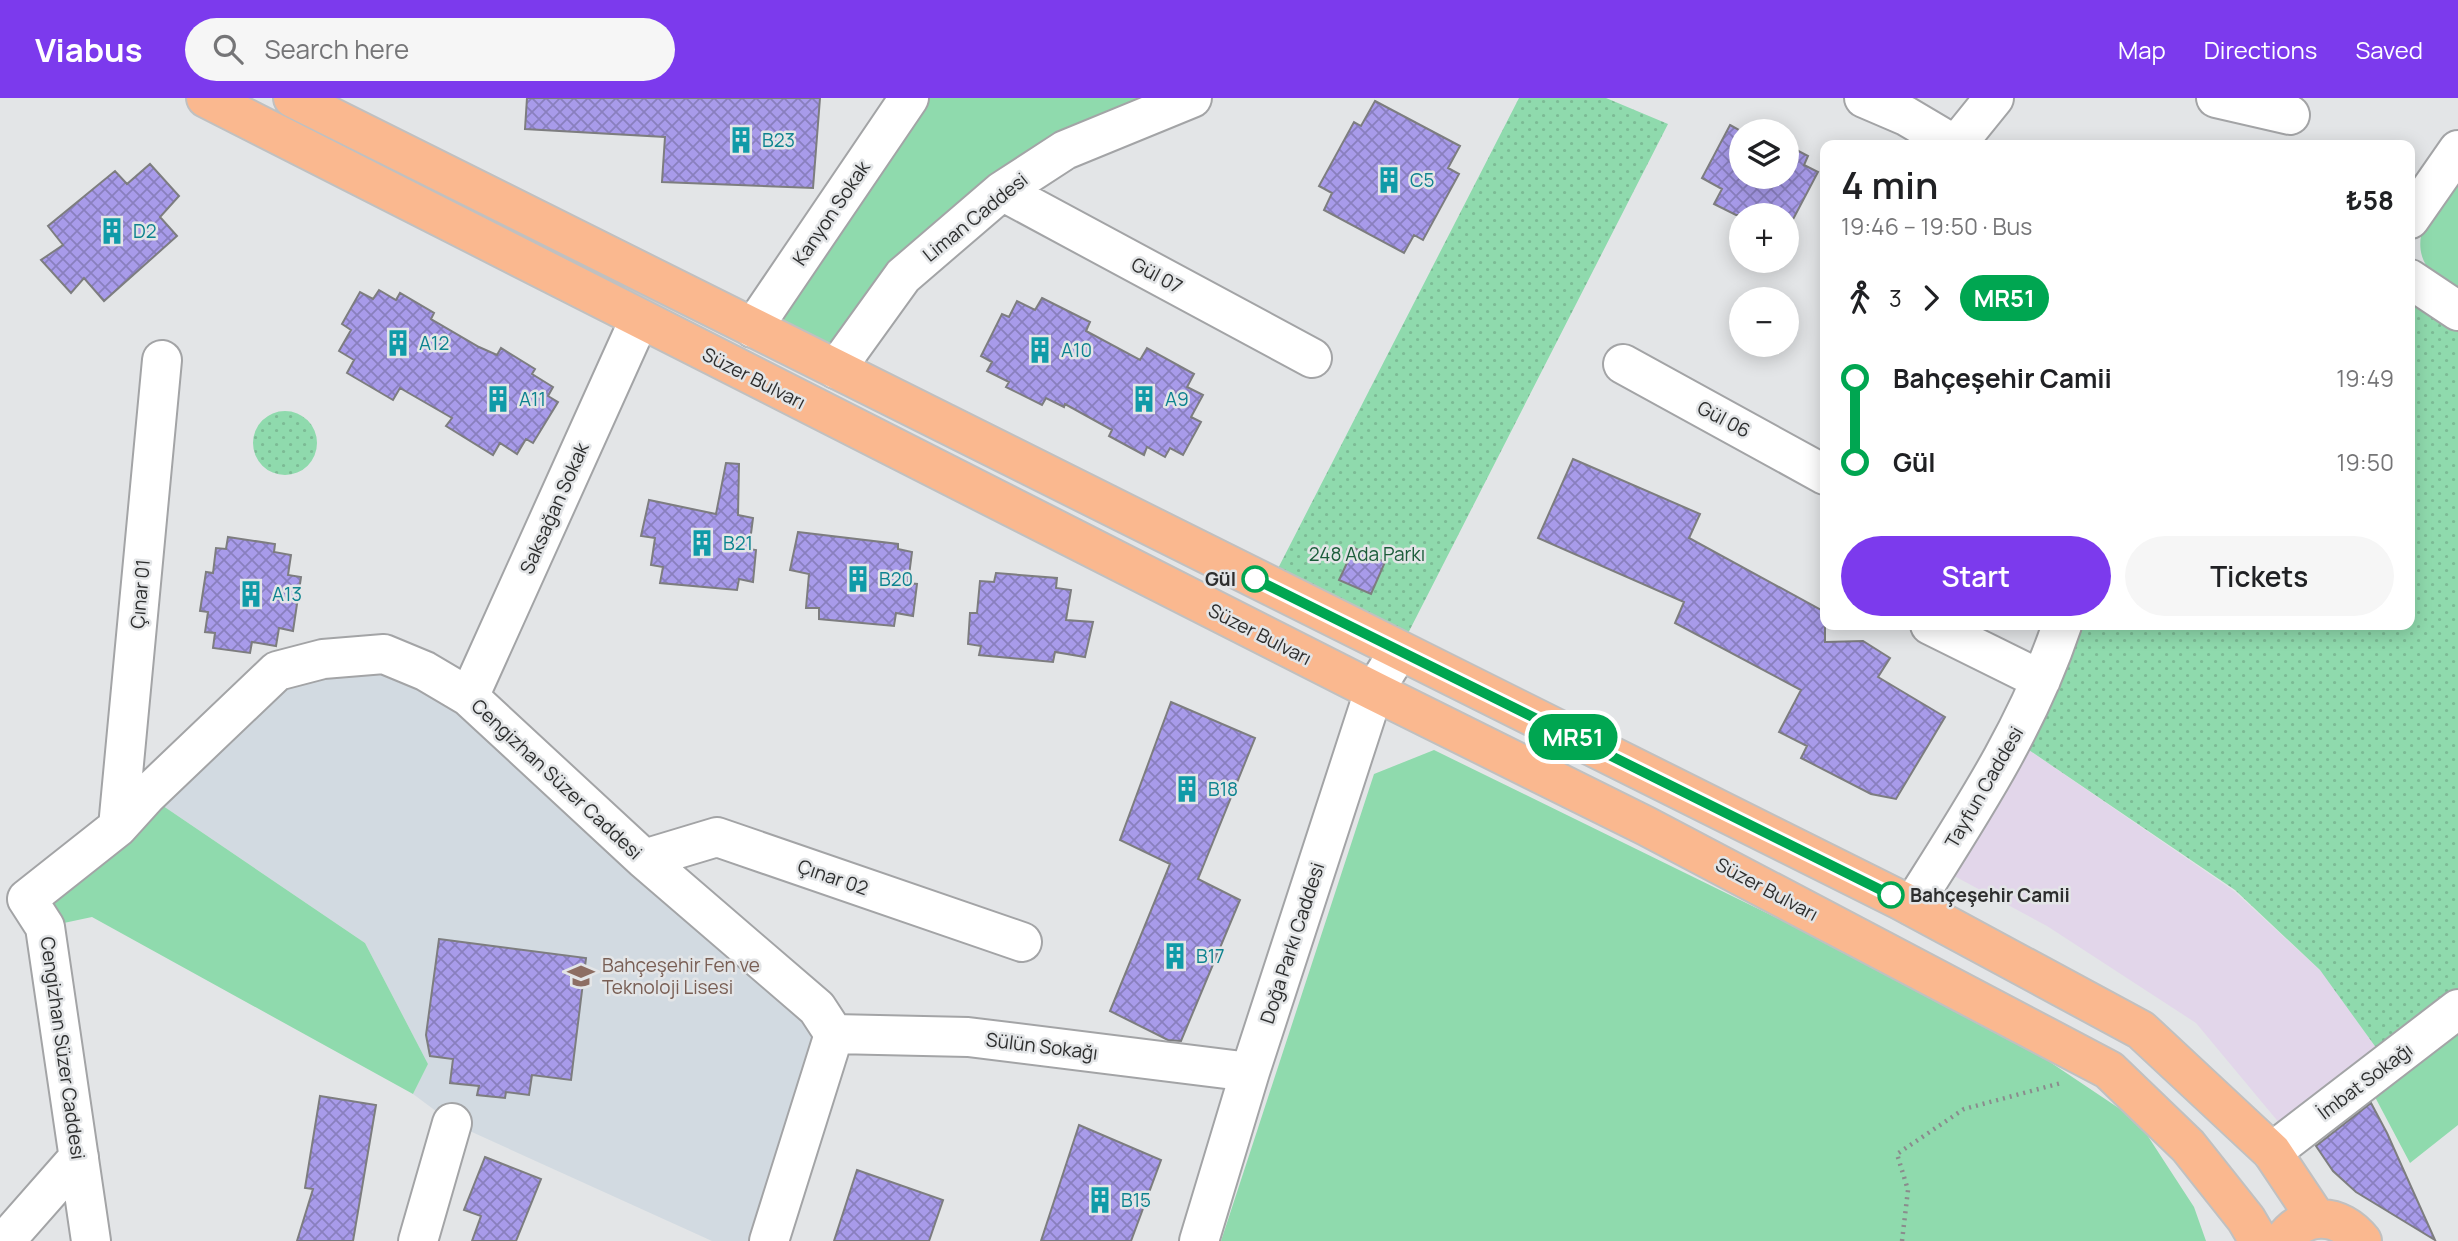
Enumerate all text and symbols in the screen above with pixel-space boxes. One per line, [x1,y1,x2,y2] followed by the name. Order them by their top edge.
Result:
[185,18,675,81] search box
[35,27,143,72] text: Viabus
[209,30,247,68] icon: search
[265,31,409,67] text: Search here
[2118,33,2166,66] text: Map
[2204,33,2317,66] text: Directions
[2355,33,2423,66] text: Saved
[1729,119,1799,357] map controls
[1729,119,1799,189] button: layers
[726,125,756,155] building icon: B23
[762,127,795,153] place label: B23
[786,155,876,270] street label: Kanyon Sokak
[1841,158,1938,210] text: 4 min
[1374,165,1404,195] building icon: C5
[917,167,1033,267] street label: Liman Caddesi
[1410,167,1435,193] place label: C5
[2346,182,2394,218] text: ₺58
[1729,203,1799,273] button: +
[1841,210,2032,242] text: 19:46 – 19:50 · Bus
[97,216,127,246] building icon: D2
[133,218,157,244] place label: D2
[1127,251,1187,299] street label: Gül 07
[1841,279,1879,317] icon: walk
[1912,279,1950,317] icon: forward
[1974,281,2035,314] text: MR51
[1889,282,1902,314] text: 3
[1729,287,1799,357] button: −
[383,328,413,358] building icon: A12
[419,330,449,356] place label: A12
[1025,335,1055,365] building icon: A10
[1061,337,1092,363] place label: A10
[698,341,810,415] street label: Süzer Bulvarı
[1893,360,2112,396] text: Bahçeşehir Camii
[2336,362,2394,394] text: 19:49
[483,384,513,414] building icon: A11
[1129,384,1159,414] building icon: A9
[519,386,546,412] place label: A11
[1165,386,1189,412] place label: A9
[1693,394,1755,444] street label: Gül 06
[513,438,595,578] street label: Saksağan Sokak
[1893,444,1936,480] text: Gül
[2337,446,2394,478] text: 19:50
[687,528,717,558] building icon: B21
[723,530,753,556] place label: B21
[1841,536,2111,616] button: Start
[2125,536,2394,616] button: Tickets
[1309,541,1425,567] park label: 248 Ada Parkı
[124,558,156,630] street label: Çınar 01
[843,564,873,594] building icon: B20
[879,566,913,592] place label: B20
[1205,566,1236,592] place label: Gül
[1242,566,1268,592] marker: Gül
[236,579,266,609] building icon: A13
[272,581,302,607] place label: A13
[1204,597,1316,671] street label: Süzer Bulvarı
[466,693,648,865] street label: Cengizhan Süzer Caddesi
[1524,714,1622,760] line badge: MR51
[1543,720,1603,753] text: MR51
[1939,722,2029,852] street label: Tayfun Caddesi
[1172,774,1202,804] building icon: B18
[1208,776,1238,802] place label: B18
[1711,851,1823,927] street label: Süzer Bulvarı
[794,853,872,901] street label: Çınar 02
[1254,859,1330,1027] street label: Doğa Parkı Caddesi
[1878,882,1904,908] marker: Bahçeşehir Camii
[1910,882,2070,908] place label: Bahçeşehir Camii
[34,935,92,1161] street label: Cengizhan Süzer Caddesi
[1160,941,1190,971] building icon: B17
[1196,943,1225,969] place label: B17
[602,952,760,1000] place label: Bahçeşehir Fen ve Teknoloji Lisesi
[566,961,596,991] school or university icon: Bahçeşehir Fen ve Teknoloji Lisesi
[985,1026,1099,1066] street label: Sülün Sokağı
[2312,1037,2418,1125] street label: İmbat Sokağı
[1085,1185,1115,1215] building icon: B15
[1121,1187,1151,1213] place label: B15

